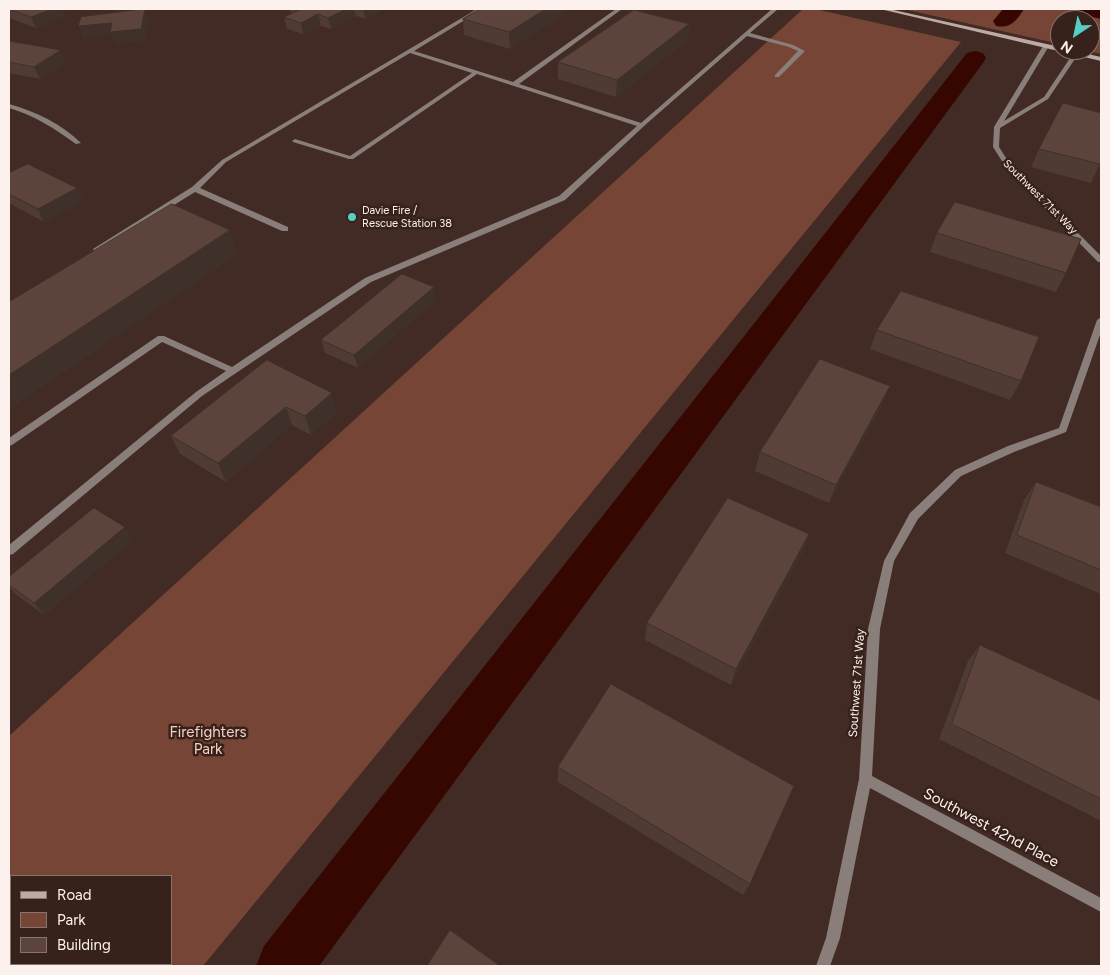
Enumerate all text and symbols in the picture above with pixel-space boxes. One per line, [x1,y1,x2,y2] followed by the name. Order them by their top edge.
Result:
[1050,10,1100,60] north arrow
[1058,37,1076,57] text: N
[1000,157,1080,237] street label: Southwest 71st Way
[362,204,452,230] place label: Davie Fire / Rescue Station 38
[346,211,358,223] marker: Davie Fire / Rescue Station 38
[846,628,868,738] street label: Southwest 71st Way
[170,724,246,759] park label: Firefighters Park
[920,785,1062,871] street label: Southwest 42nd Place
[10,875,172,965] legend
[57,886,92,904] text: Road
[57,911,86,929] text: Park
[57,936,111,954] text: Building

